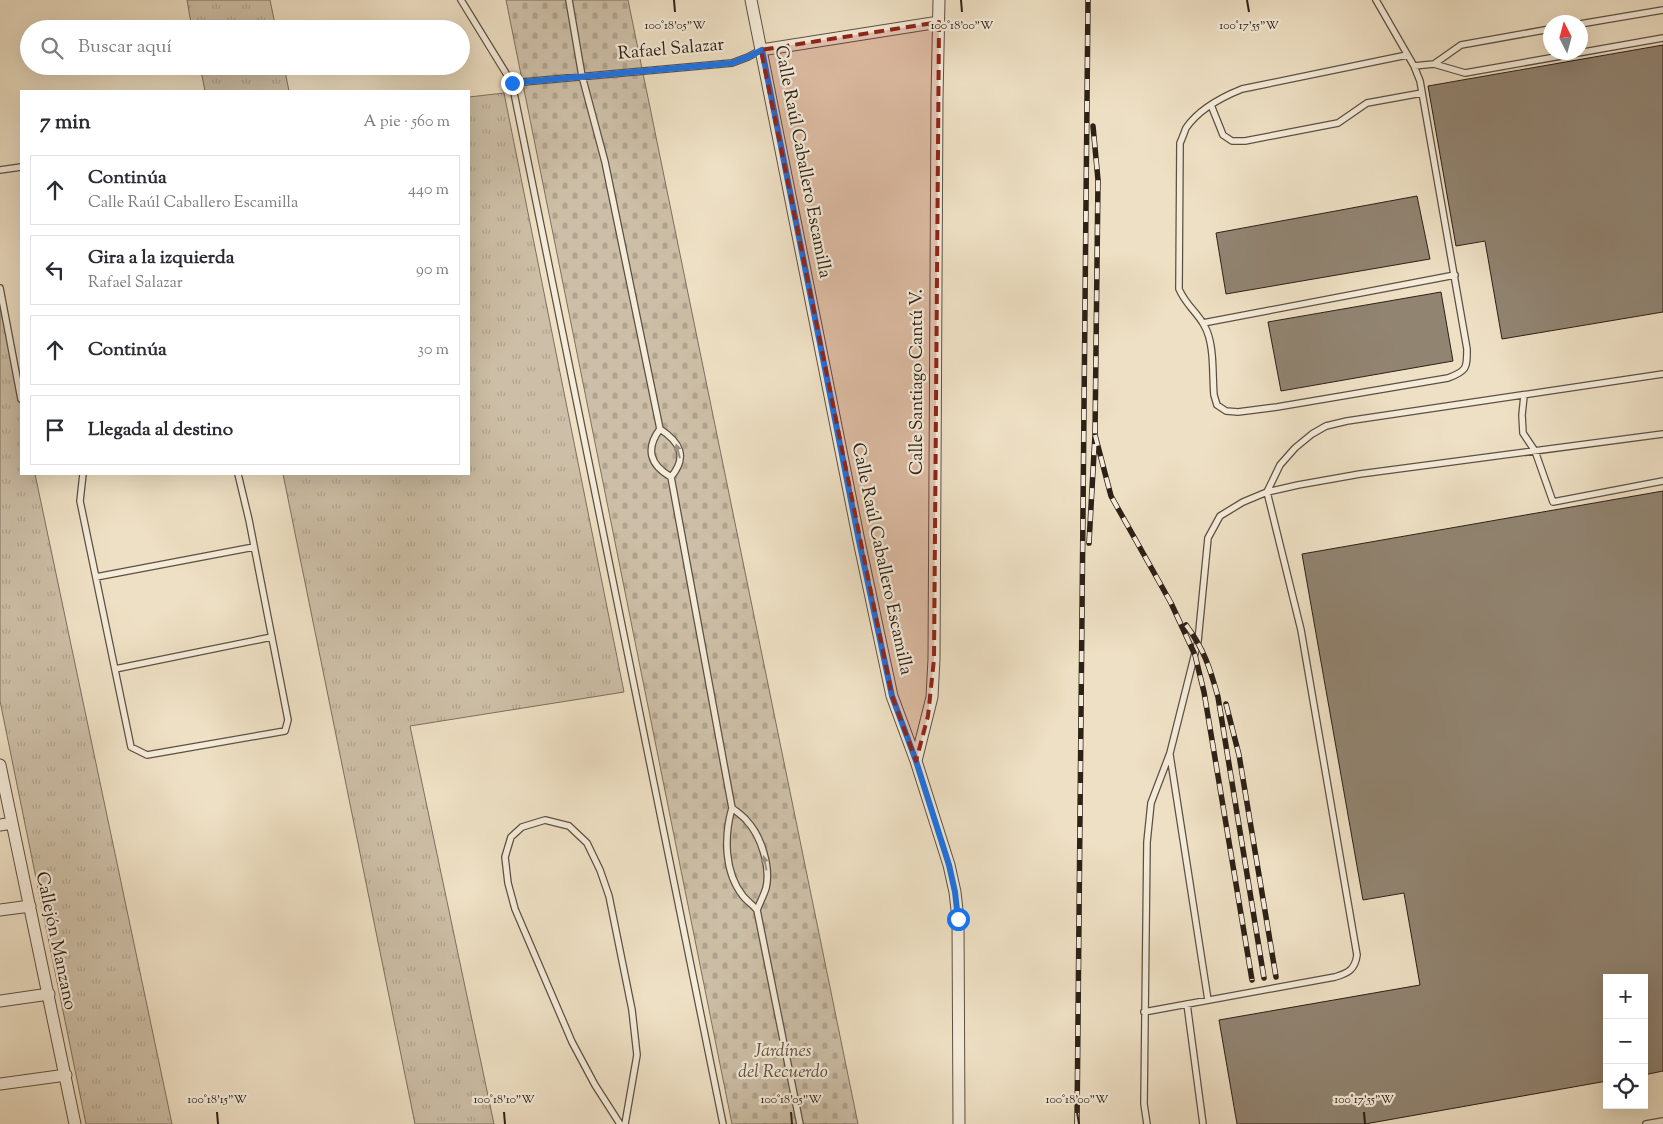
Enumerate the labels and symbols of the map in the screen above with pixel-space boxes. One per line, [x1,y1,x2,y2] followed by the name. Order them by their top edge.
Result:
[1543,15,1588,60] north arrow
[645,17,706,35] text: 100°18'05"W
[931,17,994,35] text: 100°18'00"W
[1219,17,1279,35] text: 100°17'55"W
[617,32,725,68] street label: Rafael Salazar
[767,43,837,281] street label: Calle Raúl Caballero Escamilla
[501,72,524,95] route end
[905,289,931,475] street label: Calle Santiago Cantú V.
[844,441,918,677] street label: Calle Raúl Caballero Escamilla
[674,443,682,459] one-way arrow
[761,855,769,870] one-way arrow
[28,869,82,1013] street label: Callejón Manzano
[947,908,970,931] route start
[738,1039,828,1086] park label: Jardínes del Recuerdo
[187,1091,247,1109] text: 100°18'15"W
[473,1091,535,1109] text: 100°18'10"W
[761,1091,822,1109] text: 100°18'05"W
[1046,1091,1109,1109] text: 100°18'00"W
[1334,1091,1394,1109] text: 100°17'55"W

